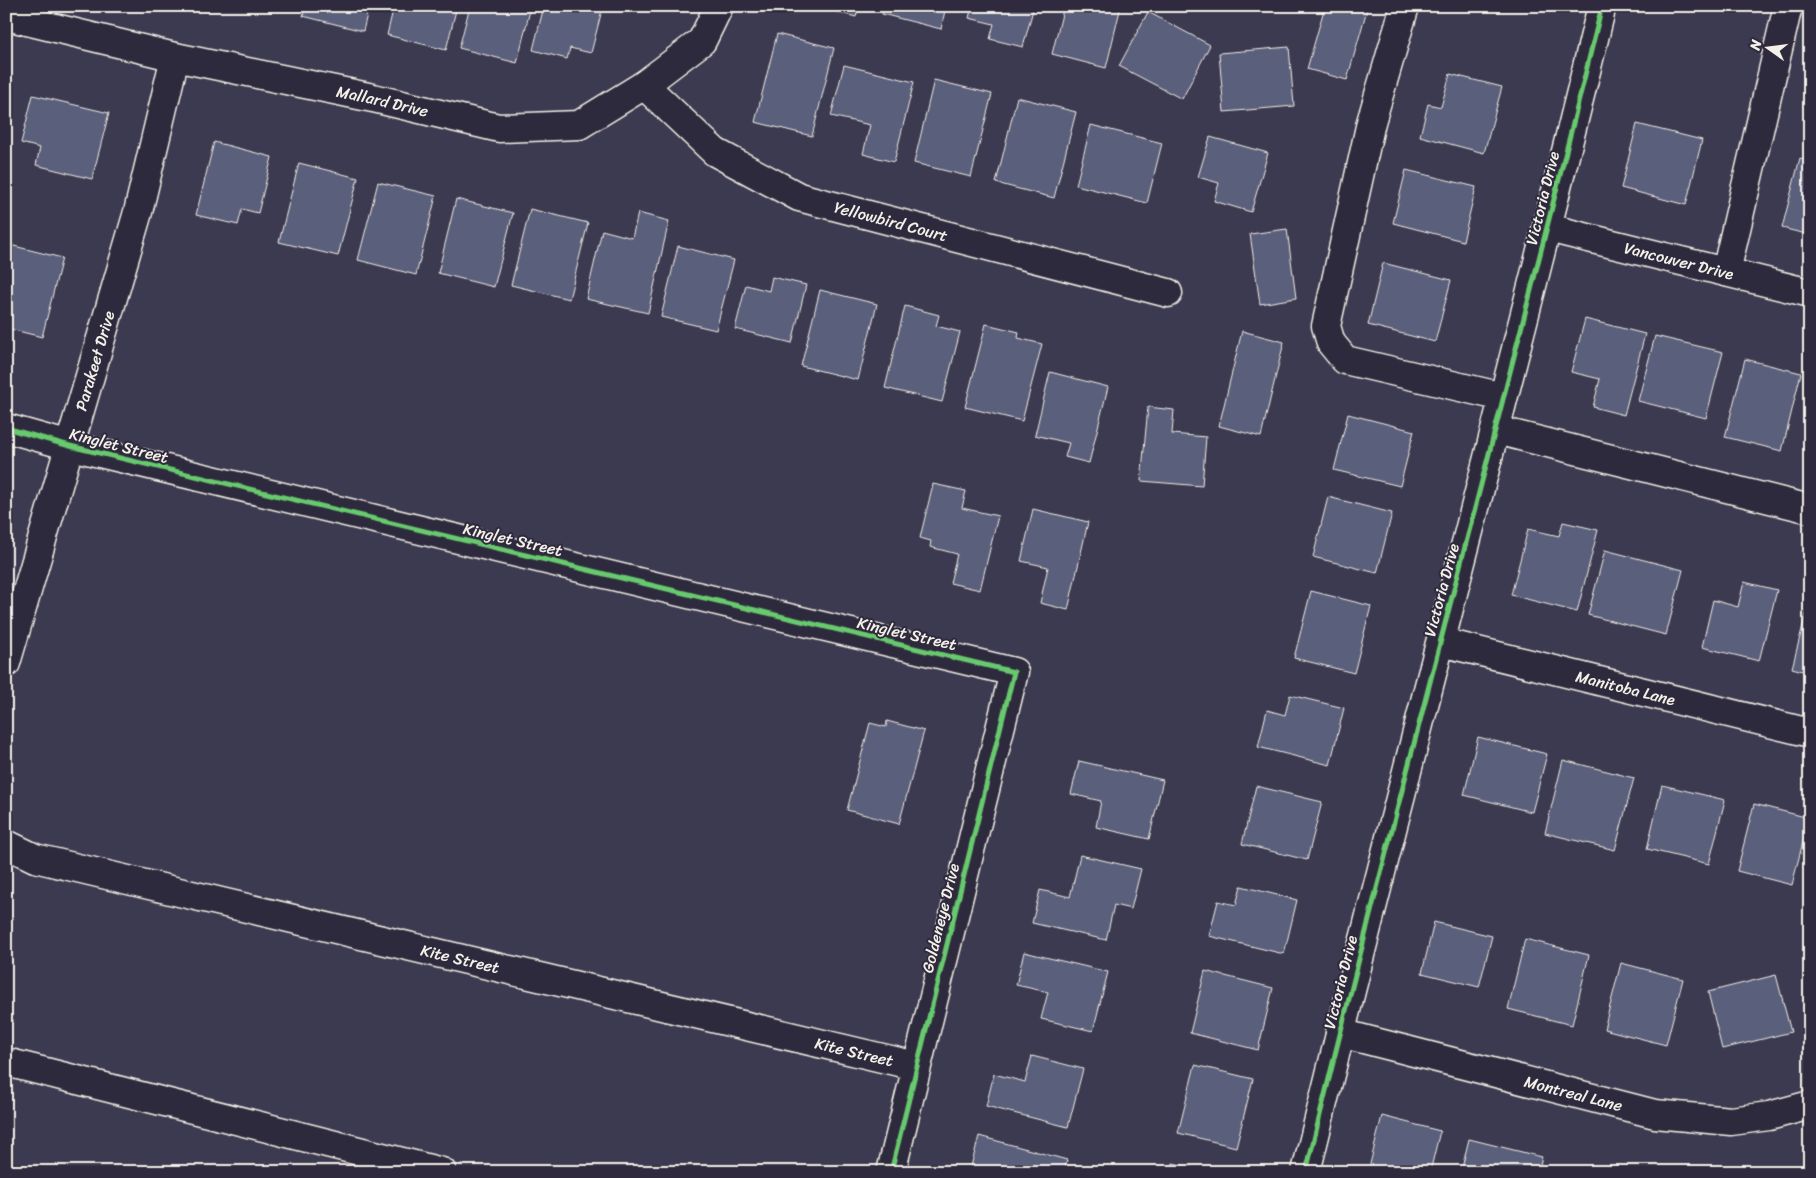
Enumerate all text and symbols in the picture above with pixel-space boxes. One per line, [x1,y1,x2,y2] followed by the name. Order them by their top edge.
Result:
[1744,22,1794,72] north arrow
[1742,37,1769,54] text: N
[334,77,431,126] street label: Mallard Drive
[1517,148,1568,248] street label: Victoria Drive
[831,193,951,250] street label: Yellowbird Court
[1621,233,1737,289] street label: Vancouver Drive
[67,307,123,414] street label: Parakeet Drive
[66,419,172,472] street label: Kinglet Street
[460,514,566,565] street label: Kinglet Street
[1415,540,1468,640] street label: Victoria Drive
[854,608,960,659] street label: Kinglet Street
[1573,662,1678,714] street label: Manitoba Lane
[913,860,968,976] street label: Goldeneye Drive
[1315,932,1366,1032] street label: Victoria Drive
[418,936,502,982] street label: Kite Street
[812,1029,896,1075] street label: Kite Street
[1521,1067,1626,1120] street label: Montreal Lane

